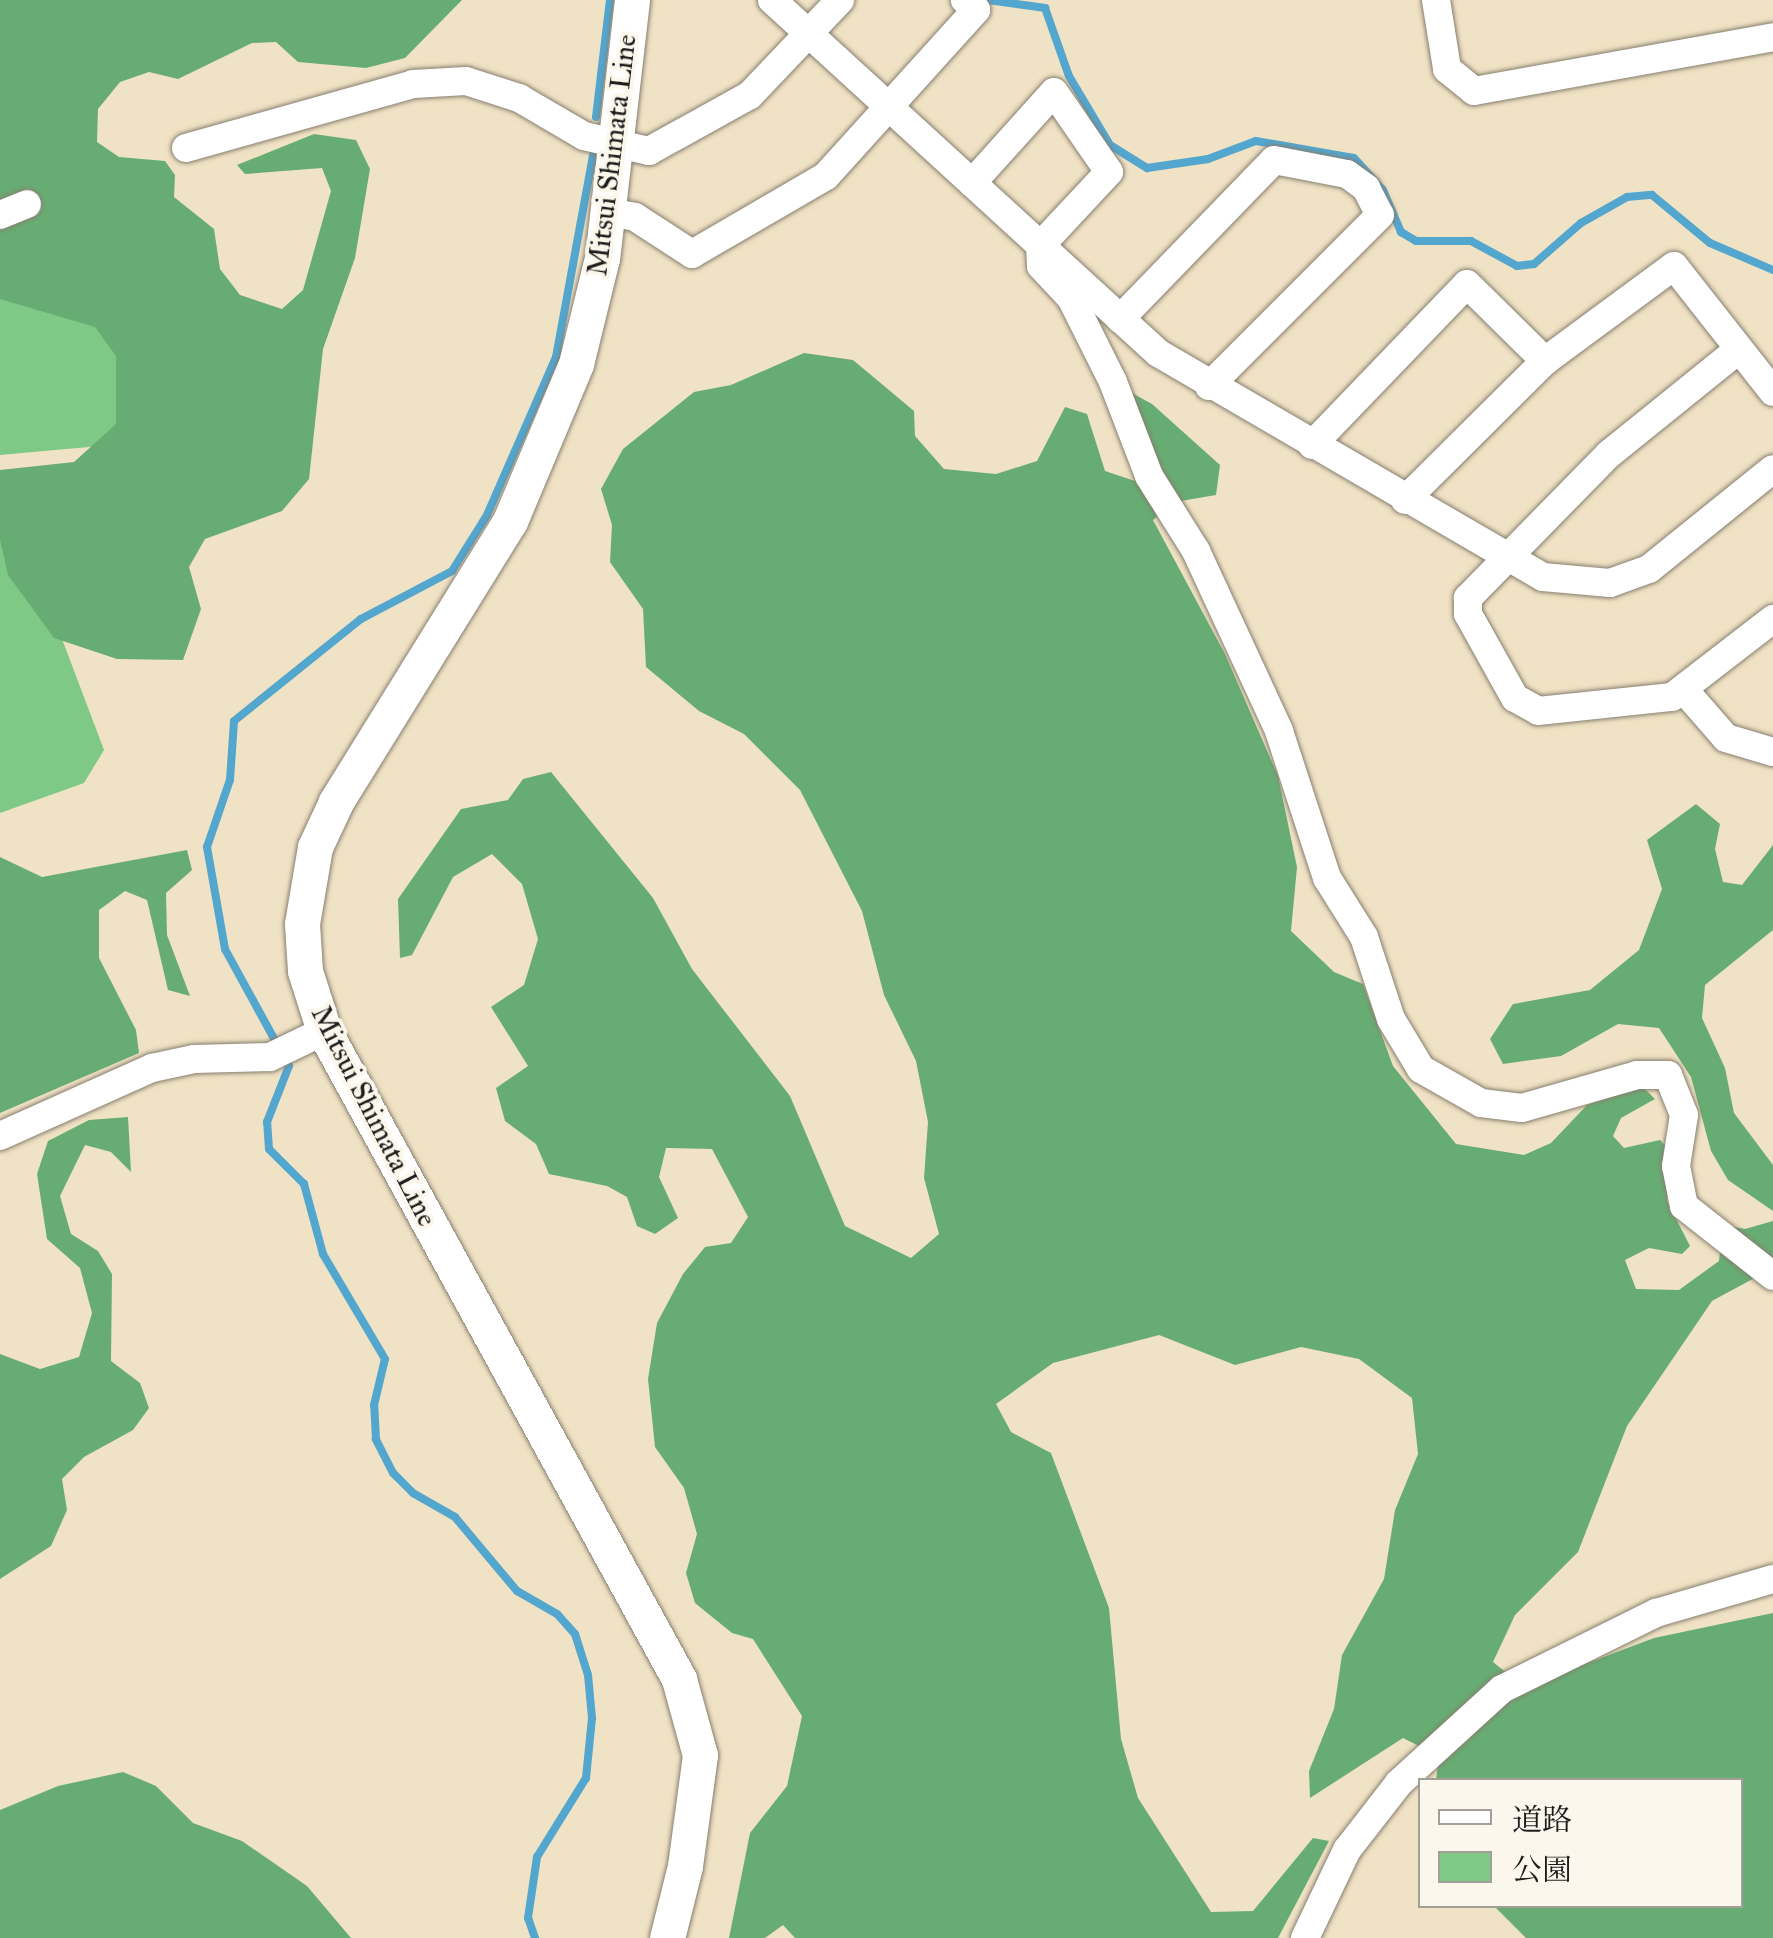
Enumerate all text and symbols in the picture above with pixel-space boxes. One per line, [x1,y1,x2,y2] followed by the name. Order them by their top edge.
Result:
[581,32,643,278] street label: Mitsui Shimata Line
[304,1000,444,1232] street label: Mitsui Shimata Line
[1418,1778,1743,1908] legend
[1512,1802,1572,1838] text: 道路
[1512,1852,1572,1888] text: 公園

